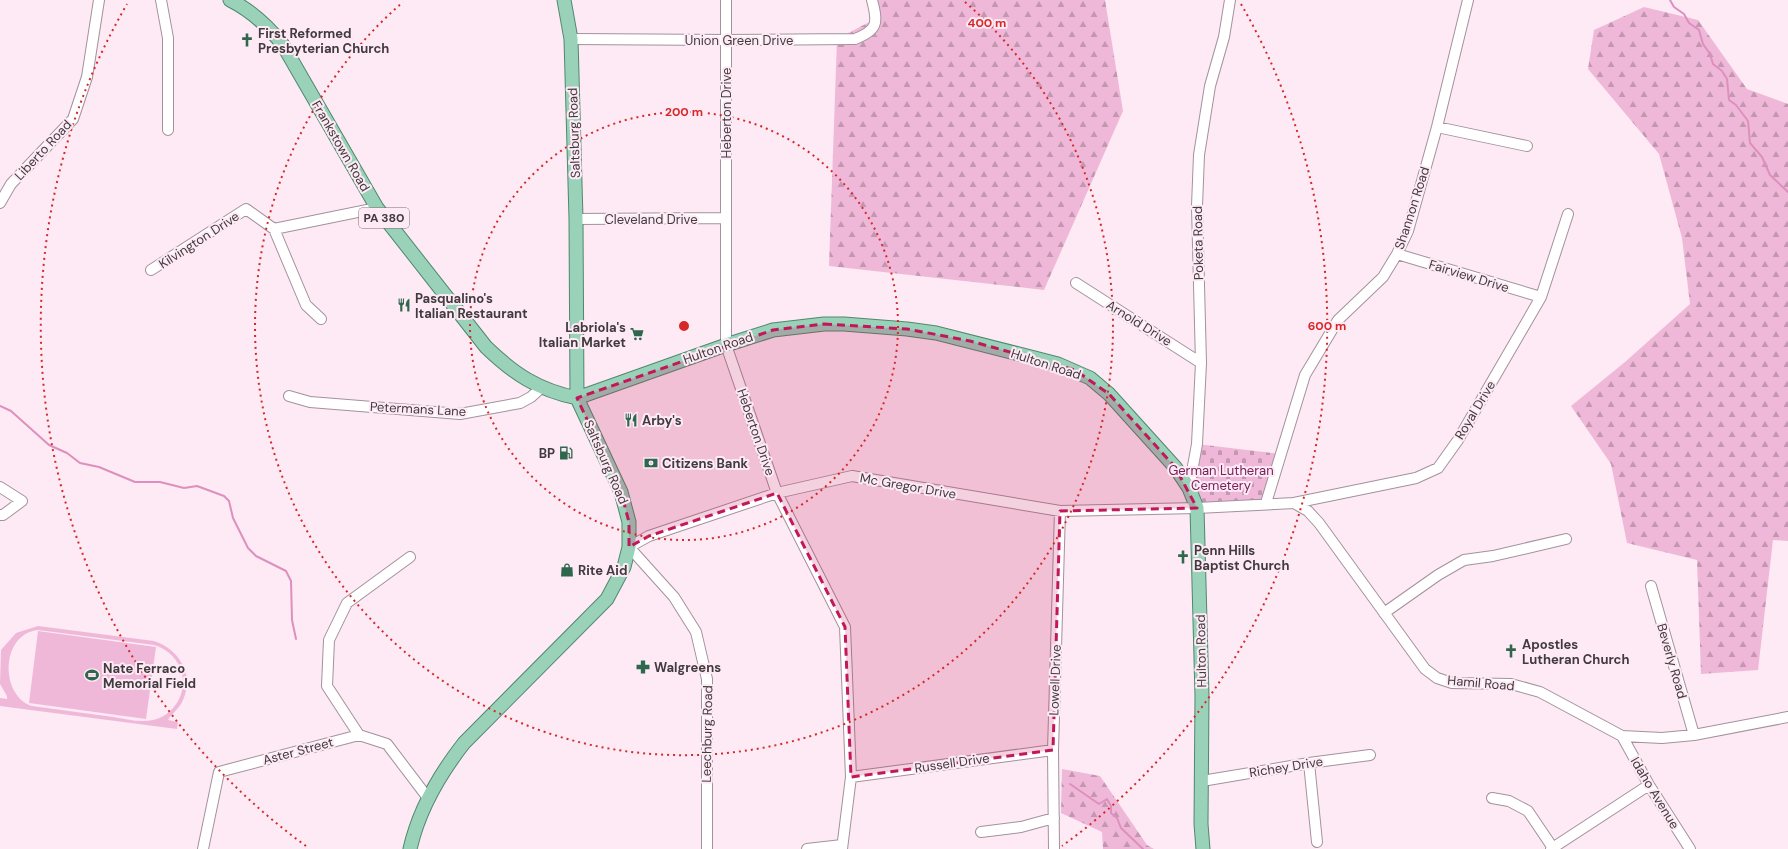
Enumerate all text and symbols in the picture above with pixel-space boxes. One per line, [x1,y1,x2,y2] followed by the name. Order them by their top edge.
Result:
[968,15,1006,31] text: 400 m
[258,25,389,57] place label: First Reformed Presbyterian Church
[239,32,255,48] church icon: First Reformed Presbyterian Church
[685,32,793,49] street label: Union Green Drive
[718,68,735,158] street label: Heberton Drive
[564,88,584,178] street label: Saltsburg Road
[308,97,374,195] street label: Frankstown Road
[665,104,703,120] text: 200 m
[11,116,75,184] street label: Liberto Road
[1391,165,1433,251] street label: Shannon Road
[1189,206,1207,280] street label: Poketa Road
[156,208,242,272] street label: Kilvington Drive
[359,208,409,228] road number: PA 380
[604,211,698,228] street label: Cleveland Drive
[1427,256,1511,296] street label: Fairview Drive
[415,290,528,322] place label: Pasqualino's Italian Restaurant
[1103,296,1175,350] street label: Arnold Drive
[396,297,412,313] restaurant icon: Pasqualino's Italian Restaurant
[1308,318,1346,334] text: 600 m
[539,319,626,351] place label: Labriola's Italian Market
[677,319,691,333] centre of rings
[629,326,645,342] supermarket icon: Labriola's Italian Market
[681,328,755,368] street label: Hulton Road
[1009,345,1083,383] street label: Hulton Road
[1451,378,1499,442] street label: Royal Drive
[733,386,779,478] street label: Heberton Drive
[369,398,467,420] street label: Petermans Lane
[623,412,639,428] restaurant icon: Arby's
[642,412,682,429] place label: Arby's
[580,417,632,507] street label: Saltsburg Road
[539,445,555,462] place label: BP
[558,445,574,461] fuel station icon: BP
[643,455,659,471] bank icon: Citizens Bank
[662,455,748,472] place label: Citizens Bank
[1168,462,1274,494] park label: German Lutheran Cemetery
[859,469,957,503] street label: Mc Gregor Drive
[1194,542,1290,574] place label: Penn Hills Baptist Church
[1175,549,1191,565] church icon: Penn Hills Baptist Church
[559,562,575,578] shop icon: Rite Aid
[578,562,627,579] place label: Rite Aid
[1192,614,1210,688] street label: Hulton Road
[1653,621,1691,701] street label: Beverly Road
[1522,636,1630,668] place label: Apostles Lutheran Church
[1503,643,1519,659] church icon: Apostles Lutheran Church
[1045,644,1065,716] street label: Lowell Drive
[635,659,651,675] pharmacy icon: Walgreens
[654,659,721,676] place label: Walgreens
[103,660,196,692] place label: Nate Ferraco Memorial Field
[84,667,100,683] sports icon: Nate Ferraco Memorial Field
[1447,672,1515,694] street label: Hamil Road
[698,685,716,783] street label: Leechburg Road
[261,733,335,769] street label: Aster Street
[913,749,991,777] street label: Russell Drive
[1248,753,1324,781] street label: Richey Drive
[1627,754,1683,832] street label: Idaho Avenue

